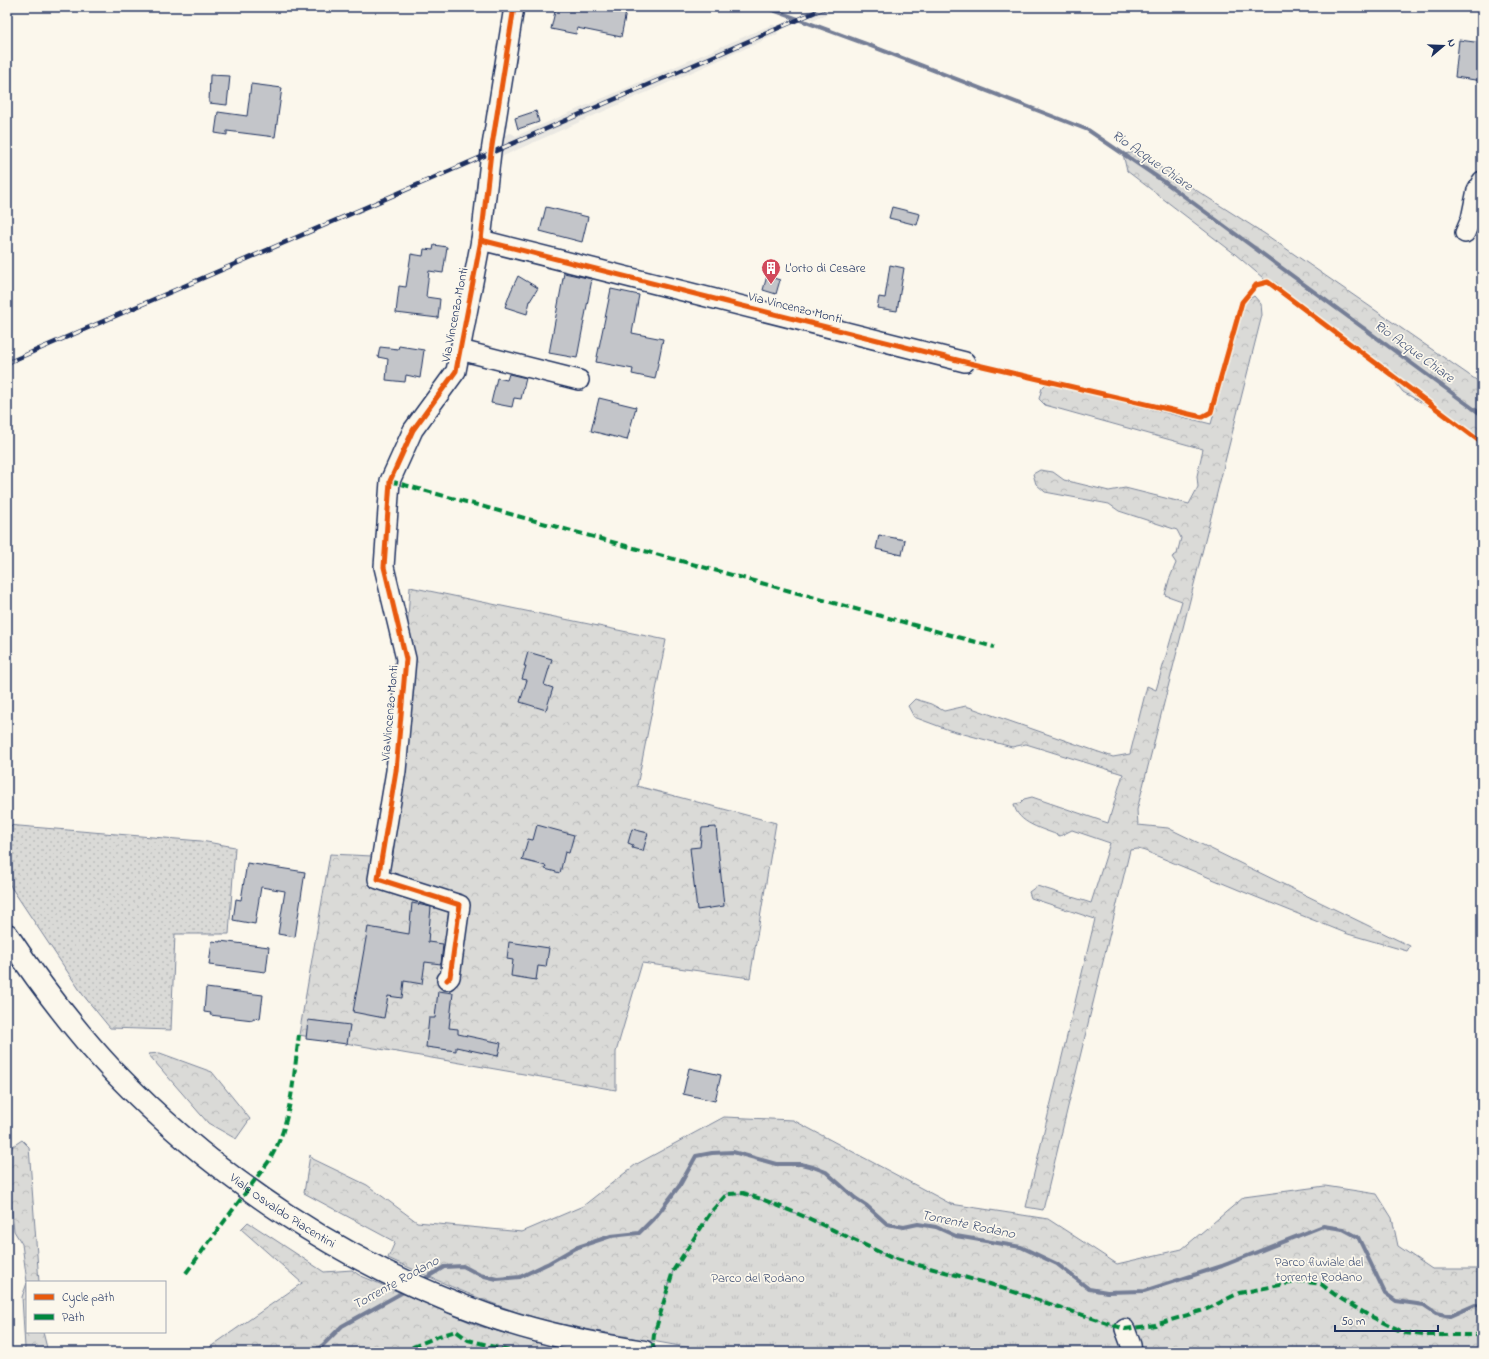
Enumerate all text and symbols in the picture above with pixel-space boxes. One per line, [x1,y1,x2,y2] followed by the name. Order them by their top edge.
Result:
[1423,26,1463,66] north arrow
[1443,37,1460,49] text: N
[1107,125,1197,197] water label: Rio Acque Chiare
[760,257,782,285] building icon: L'orto di Cesare
[785,259,866,278] place label: L'orto di Cesare
[436,266,473,365] street label: Via Vincenzo Monti
[745,287,844,329] street label: Via Vincenzo Monti
[1370,316,1459,389] water label: Rio Acque Chiare
[376,664,404,763] street label: Via Vincenzo Monti
[225,1168,339,1253] street label: Viale Osvaldo Piacentini
[919,1205,1018,1245] water label: Torrente Rodano
[349,1250,444,1315] water label: Torrente Rodano
[1275,1253,1363,1287] park label: Parco fluviale del torrente Rodano
[711,1269,805,1288] park label: Parco del Rodano
[26,1281,166,1333] legend
[62,1289,114,1308] text: Cycle path
[1335,1307,1438,1333] scale bar
[62,1309,85,1327] text: Path
[1341,1313,1365,1331] text: 50 m

